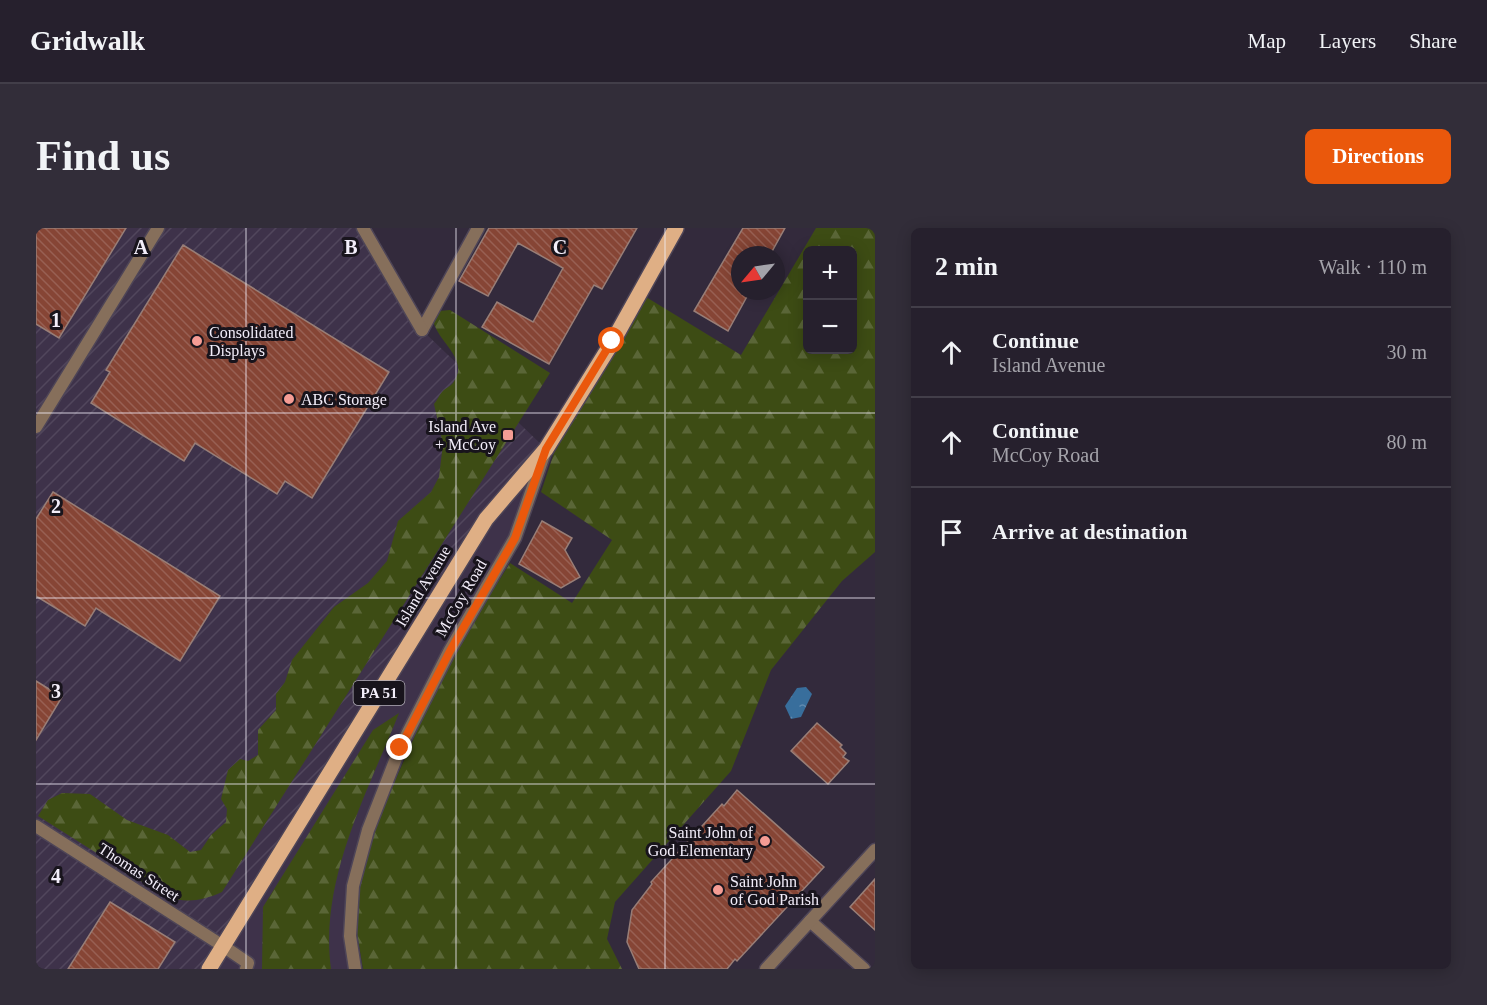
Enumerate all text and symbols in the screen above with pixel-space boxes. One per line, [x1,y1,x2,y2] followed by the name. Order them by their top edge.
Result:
[30,25,145,56] text: Gridwalk
[1248,29,1286,53] text: Map
[1319,29,1376,53] text: Layers
[1409,29,1457,53] text: Share
[1305,129,1451,184] button: Directions
[36,133,170,179] text: Find us
[134,236,149,258] text: A
[344,236,358,258] text: B
[553,236,567,258] text: C
[731,246,785,300] north arrow
[803,246,857,354] map controls
[803,246,857,300] button: +
[935,252,998,281] text: 2 min
[1319,256,1427,278] text: Walk · 110 m
[803,300,857,354] button: −
[51,309,61,331] text: 1
[209,324,293,360] place label: Consolidated Displays
[598,327,624,353] route start
[992,328,1079,353] text: Continue
[190,334,204,348] marker: Consolidated Displays
[935,336,968,369] icon: ahead
[1386,341,1427,363] text: 30 m
[992,354,1106,376] text: Island Avenue
[301,391,387,409] place label: ABC Storage
[282,392,296,406] marker: ABC Storage
[428,418,496,454] place label: Island Ave + McCoy
[992,418,1079,443] text: Continue
[935,426,968,459] icon: ahead
[501,428,515,442] marker: Island Ave + McCoy
[1386,431,1427,453] text: 80 m
[992,444,1099,466] text: McCoy Road
[51,495,61,517] text: 2
[935,516,968,549] icon: arrive
[992,519,1188,544] text: Arrive at destination
[392,543,454,629] street label: Island Avenue
[432,557,491,640] street label: McCoy Road
[51,680,61,702] text: 3
[354,681,404,705] road number: PA 51
[386,734,412,760] route end
[648,824,754,860] place label: Saint John of God Elementary
[758,834,772,848] marker: Saint John of God Elementary
[95,840,183,905] street label: Thomas Street
[51,865,61,887] text: 4
[730,873,819,908] place label: Saint John of God Parish
[711,883,725,897] marker: Saint John of God Parish

